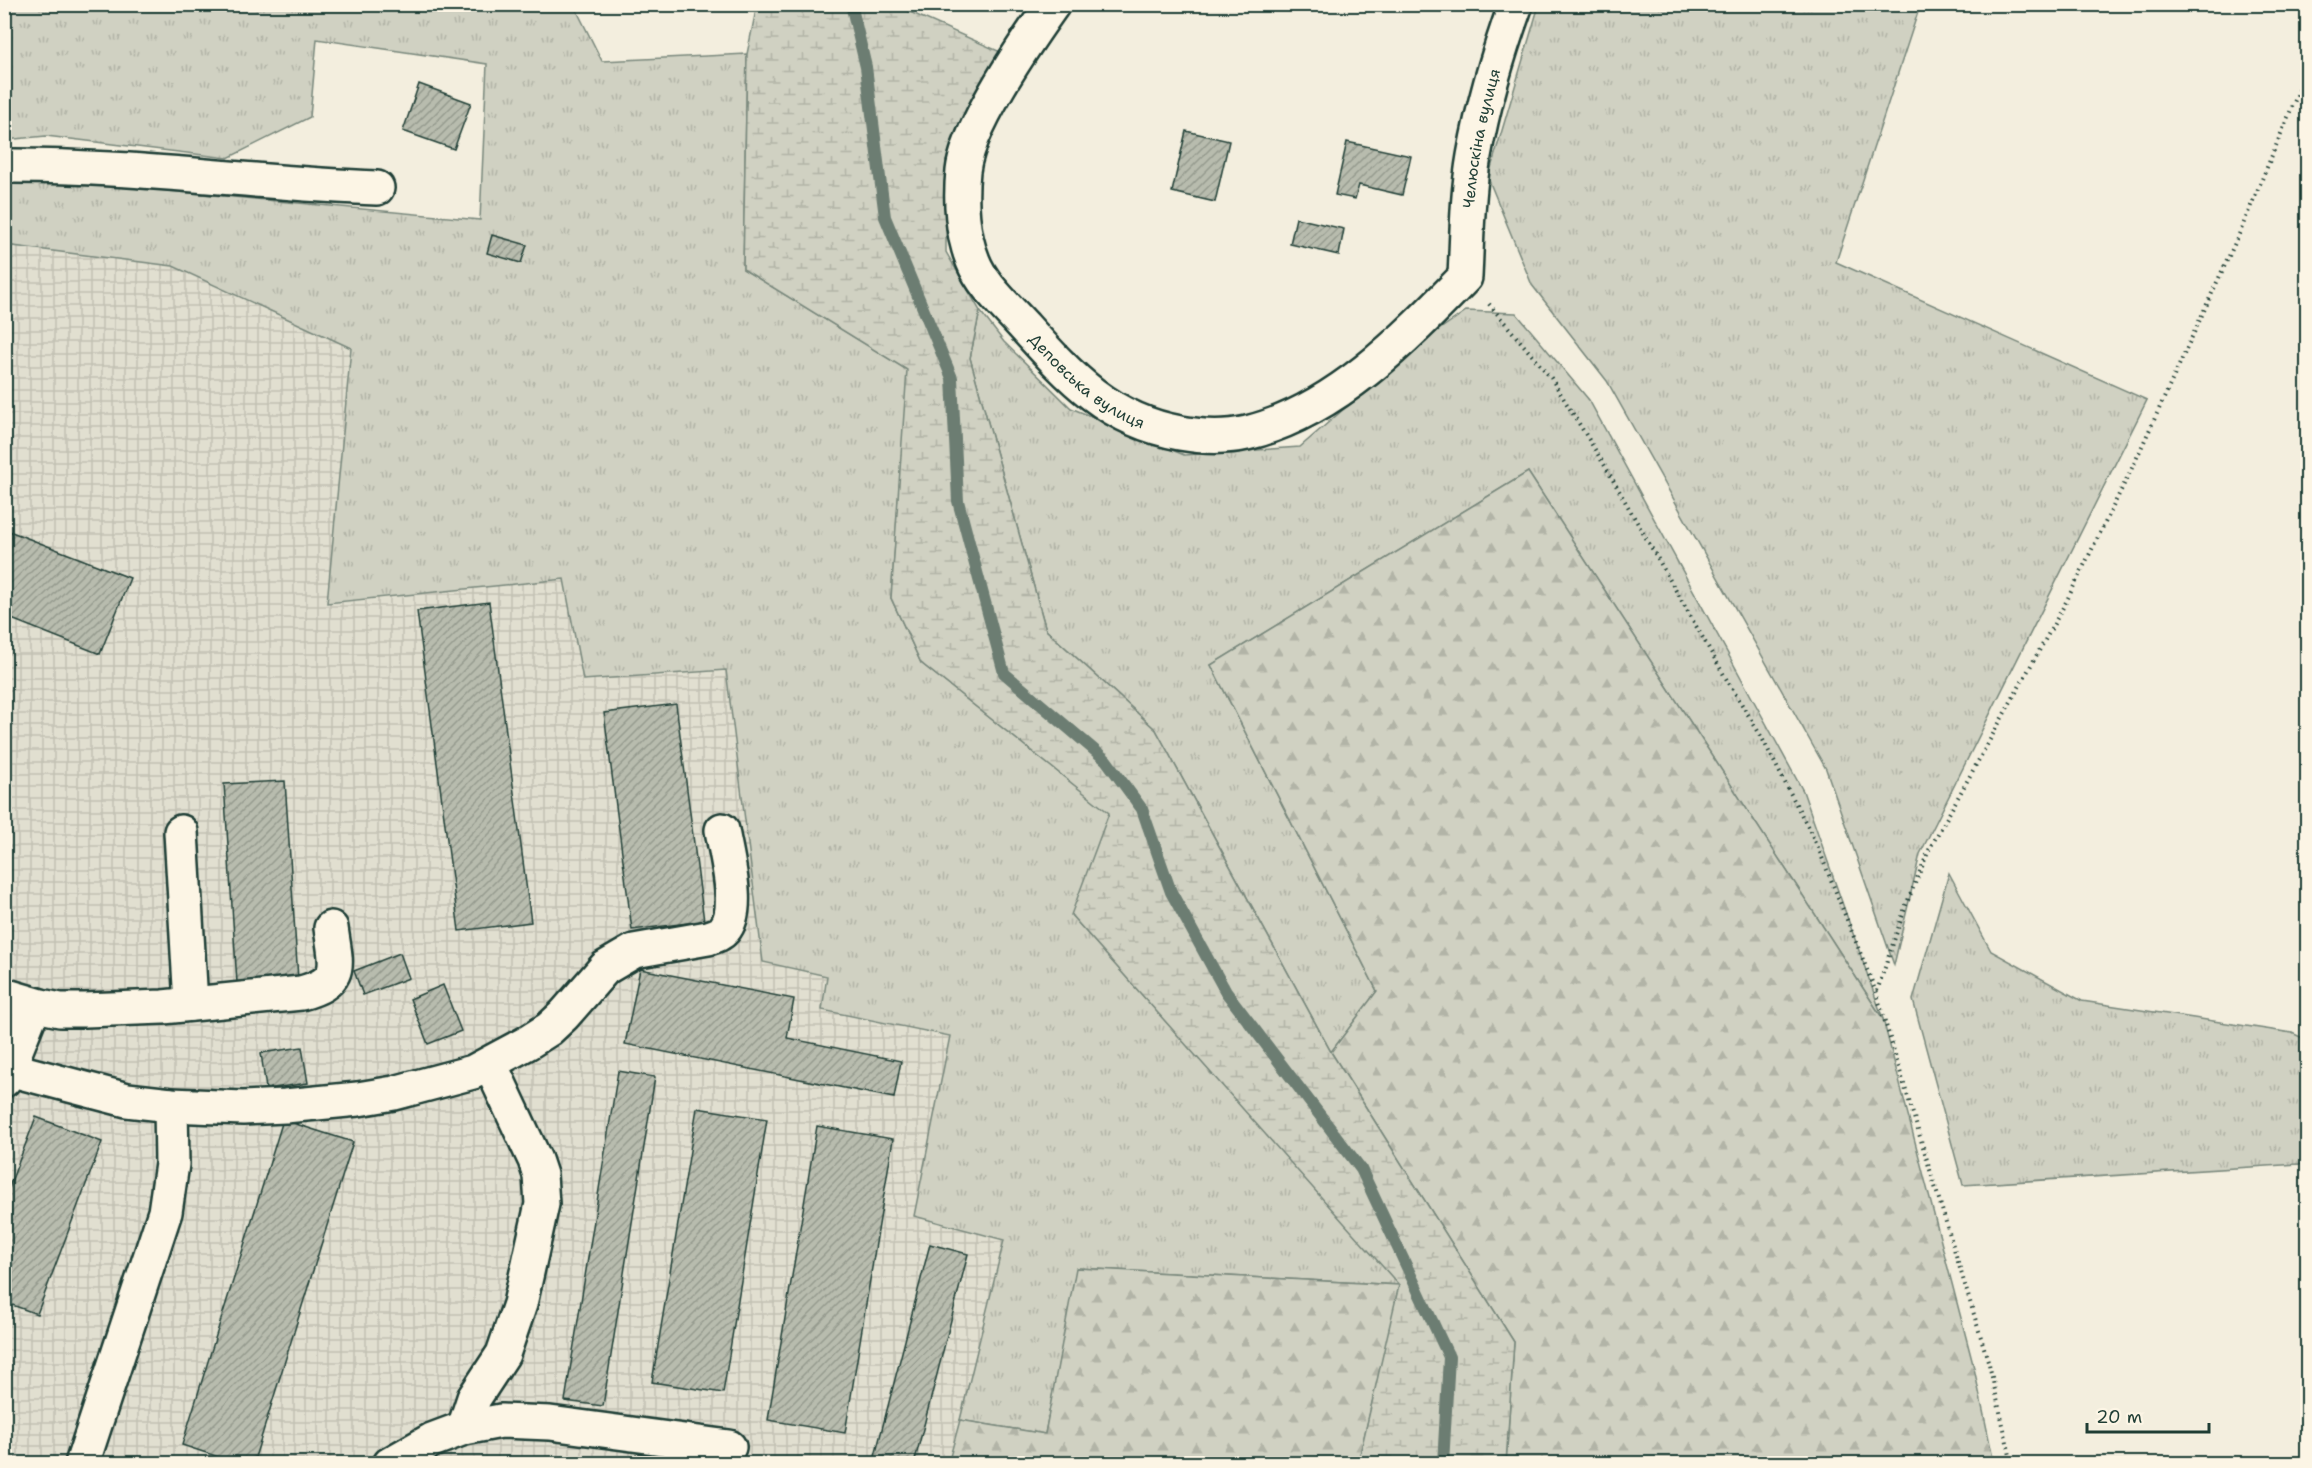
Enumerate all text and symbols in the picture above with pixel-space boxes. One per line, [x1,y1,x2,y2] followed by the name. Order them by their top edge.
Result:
[1458,66,1505,209] street label: Челюскіна вулиця
[1025,328,1148,433] street label: Деповська вулиця
[2087,1396,2208,1434] scale bar
[2096,1405,2142,1429] text: 20 m

